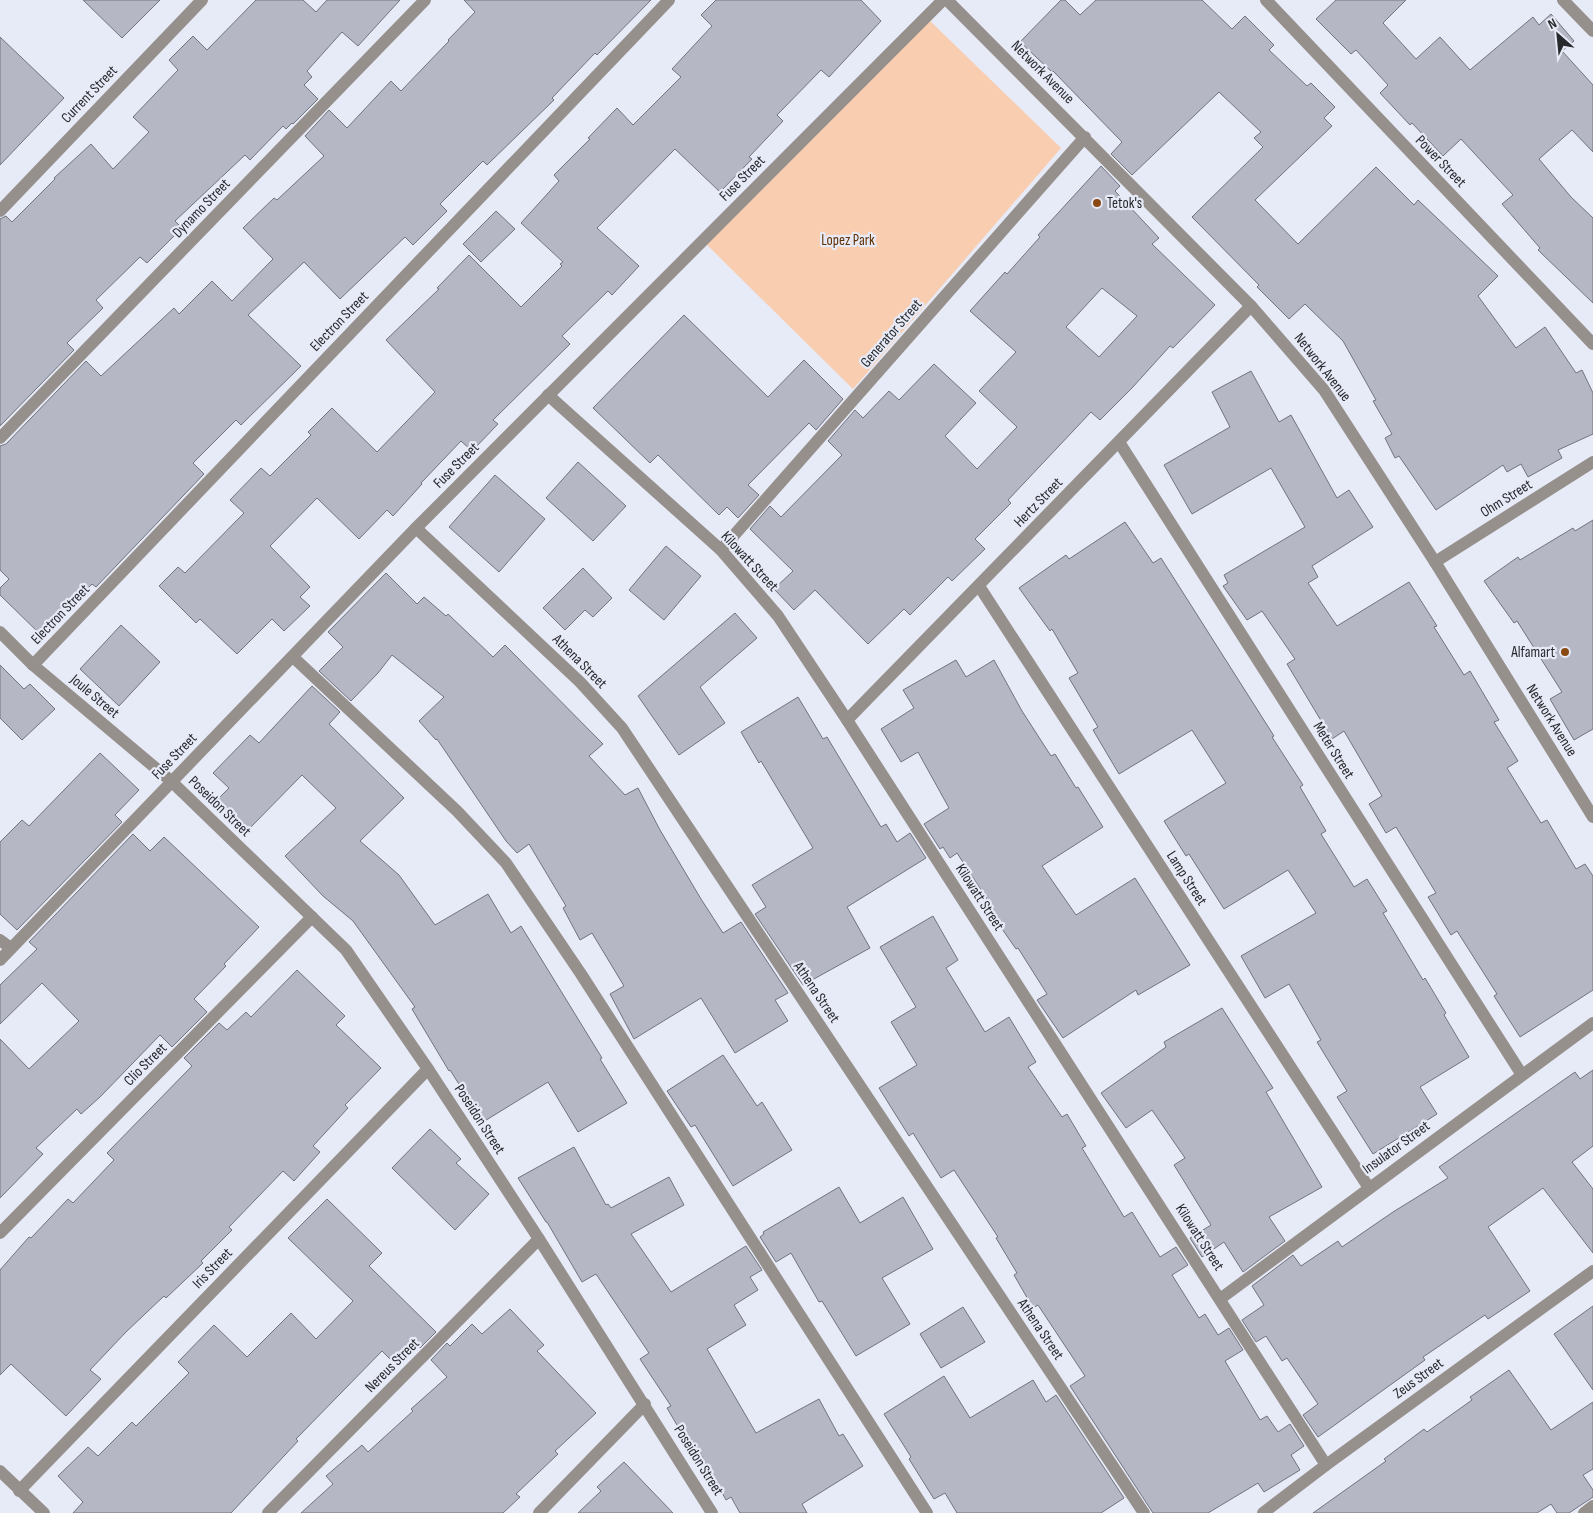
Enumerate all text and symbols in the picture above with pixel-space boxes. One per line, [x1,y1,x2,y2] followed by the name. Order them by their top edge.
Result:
[1533,10,1583,60] north arrow
[1545,15,1560,33] text: N
[1007,37,1078,108] street label: Network Avenue
[57,61,122,127] street label: Current Street
[1411,131,1470,192] street label: Power Street
[715,151,770,205] street label: Fuse Street
[168,174,235,242] street label: Dynamo Street
[1107,194,1142,213] place label: Tetok's
[1091,197,1103,209] marker: Tetok's
[821,231,875,250] park label: Lopez Park
[306,287,373,355] street label: Electron Street
[856,295,927,372] street label: Generator Street
[1290,329,1355,405] street label: Network Avenue
[429,438,484,492] street label: Fuse Street
[1010,473,1067,531] street label: Hertz Street
[1477,475,1536,522] street label: Ohm Street
[717,527,783,596] street label: Kilowatt Street
[27,580,94,648] street label: Electron Street
[548,629,611,693] street label: Athena Street
[1510,643,1555,662] place label: Alfamart
[1559,646,1571,658] marker: Alfamart
[65,670,123,723] street label: Joule Street
[1522,681,1581,760] street label: Network Avenue
[1309,718,1359,783] street label: Meter Street
[148,729,201,784] street label: Fuse Street
[184,772,255,841] street label: Poseidon Street
[1162,847,1211,909] street label: Lamp Street
[951,860,1008,935] street label: Kilowatt Street
[789,957,844,1027] street label: Athena Street
[120,1038,171,1090] street label: Clio Street
[450,1081,509,1158] street label: Poseidon Street
[1359,1116,1434,1178] street label: Insulator Street
[1171,1200,1228,1275] street label: Kilowatt Street
[188,1244,237,1293] street label: Iris Street
[1013,1294,1068,1364] street label: Athena Street
[361,1334,424,1397] street label: Nereus Street
[1389,1354,1448,1403] street label: Zeus Street
[669,1421,728,1499] street label: Poseidon Street

